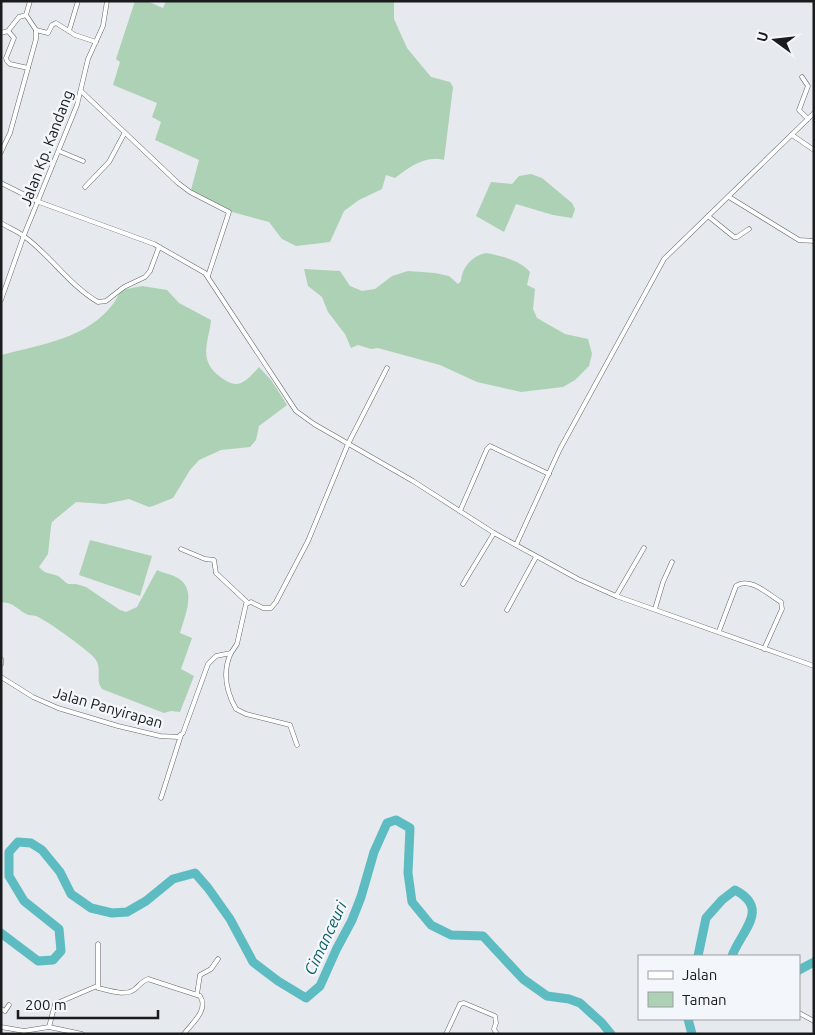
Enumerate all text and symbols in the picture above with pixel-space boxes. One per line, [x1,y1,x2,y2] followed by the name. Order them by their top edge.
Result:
[750,15,800,65] north arrow
[753,30,771,43] text: U
[17,87,76,208] street label: Jalan Kp. Kandang
[51,684,165,731] street label: Jalan Panyirapan
[300,897,350,978] water label: Cimanceuri
[638,955,800,1020] legend
[682,966,717,983] text: Jalan
[18,988,158,1020] scale bar
[682,991,727,1008] text: Taman
[25,996,67,1013] text: 200 m

